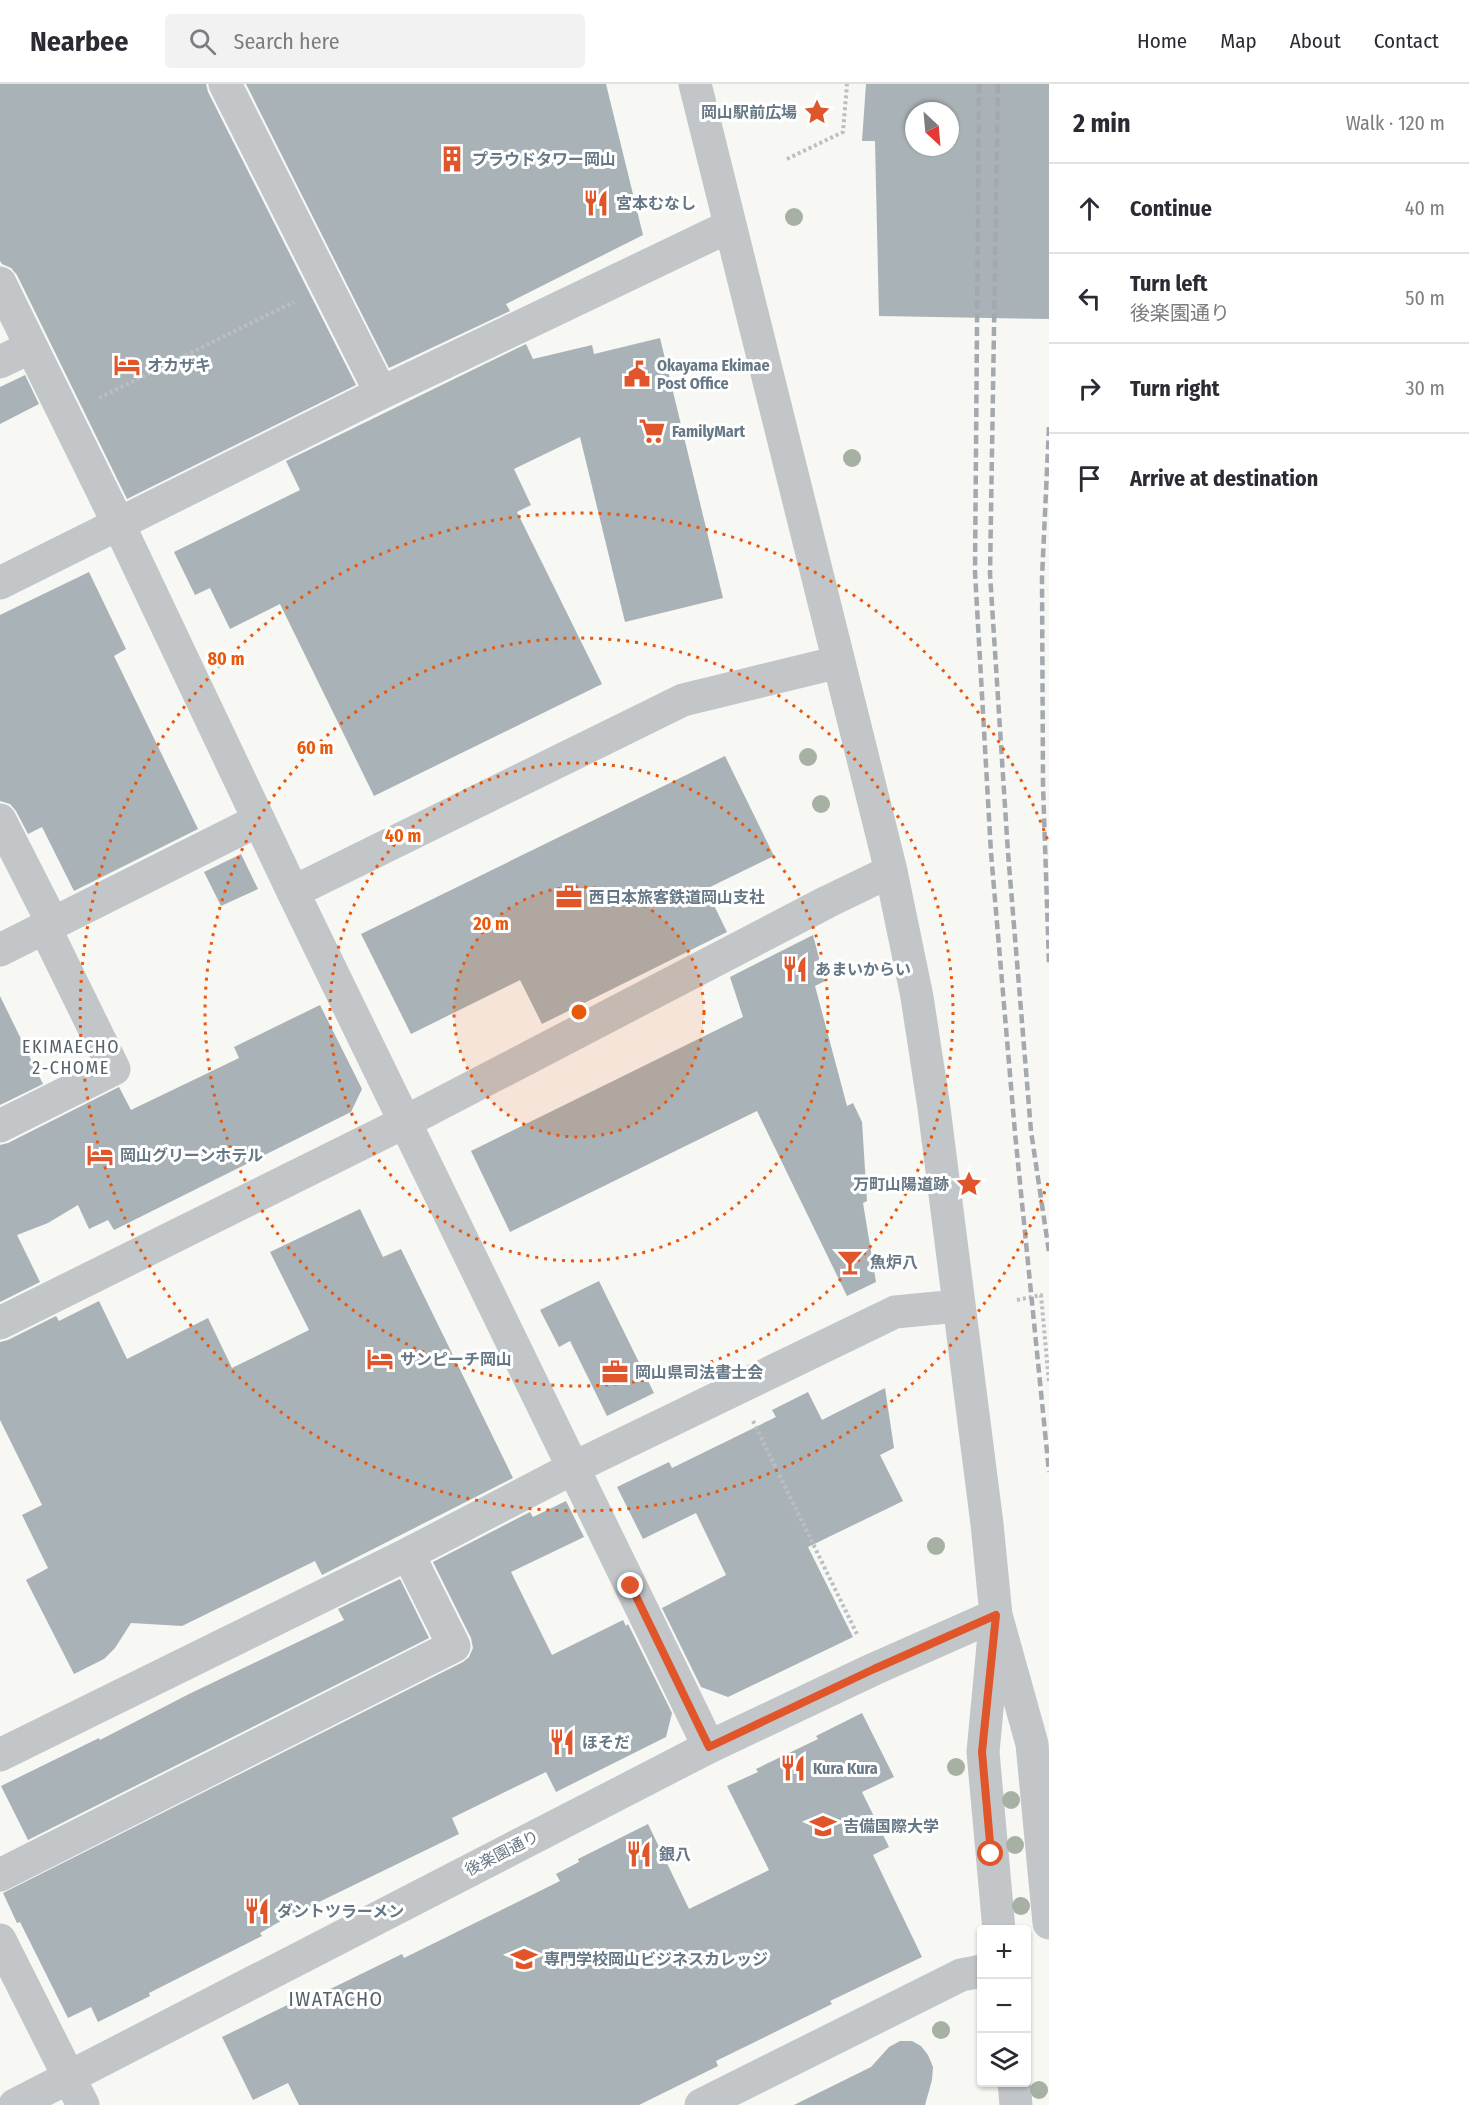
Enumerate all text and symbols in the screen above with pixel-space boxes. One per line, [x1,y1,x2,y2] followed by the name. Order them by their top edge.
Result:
[165,14,585,68] search box
[30,25,129,58] text: Nearbee
[186,25,219,58] icon: search
[234,28,340,55] text: Search here
[1137,28,1187,54] text: Home
[1220,28,1257,54] text: Map
[1290,28,1341,54] text: About
[1374,28,1439,54] text: Contact
[802,97,832,127] place icon: 岡山駅前広場
[905,102,959,156] north arrow
[701,103,797,122] place label: 岡山駅前広場
[1073,108,1131,139] text: 2 min
[1346,111,1445,135] text: Walk · 120 m
[437,144,467,174] building icon: プラウドタワー岡山
[472,150,616,169] place label: プラウドタワー岡山
[581,188,611,218] restaurant icon: 宮本むなし
[1073,192,1106,225] icon: ahead
[616,194,696,213] place label: 宮本むなし
[1130,195,1212,222] text: Continue
[1405,196,1445,220] text: 40 m
[1130,270,1208,297] text: Turn left
[1073,282,1106,315] icon: left
[1405,286,1445,310] text: 50 m
[1130,301,1230,325] text: 後楽園通り
[112,350,142,380] hotel icon: オカザキ
[147,356,211,375] place label: オカザキ
[657,356,770,393] place label: Okayama Ekimae Post Office
[622,359,652,389] public building icon: Okayama Ekimae Post Office
[1073,372,1106,405] icon: right
[1130,375,1219,402] text: Turn right
[1405,376,1445,400] text: 30 m
[637,416,667,446] supermarket icon: FamilyMart
[672,422,746,441] place label: FamilyMart
[1073,462,1106,495] icon: arrive
[1130,465,1318,492] text: Arrive at destination
[208,648,244,670] text: 80 m
[297,737,333,759] text: 60 m
[385,825,421,847] text: 40 m
[554,882,584,912] office icon: 西日本旅客鉄道岡山支社
[589,888,765,907] place label: 西日本旅客鉄道岡山支社
[472,913,509,935] text: 20 m
[780,954,810,984] restaurant icon: あまいからい
[815,960,911,979] place label: あまいからい
[569,1002,589,1022] centre of rings
[22,1036,120,1079] district label: EKIMAECHO 2-CHOME
[85,1140,115,1170] hotel icon: 岡山グリーンホテル
[120,1146,263,1165] place label: 岡山グリーンホテル
[954,1169,984,1199] place icon: 万町山陽道跡
[853,1175,949,1194] place label: 万町山陽道跡
[835,1247,865,1277] bar icon: 魚炉八
[870,1253,918,1272] place label: 魚炉八
[365,1344,395,1374] hotel icon: サンピーチ岡山
[400,1350,512,1369] place label: サンピーチ岡山
[600,1357,630,1387] office icon: 岡山県司法書士会
[635,1363,763,1382] place label: 岡山県司法書士会
[617,1572,643,1598] route end
[547,1727,577,1757] restaurant icon: ほそだ
[582,1733,630,1752] place label: ほそだ
[778,1753,808,1783] restaurant icon: Kura Kura
[813,1759,878,1778] place label: Kura Kura
[808,1811,838,1841] school or university icon: 吉備国際大学
[843,1817,939,1836] place label: 吉備国際大学
[462,1826,542,1880] street label: 後楽園通り
[624,1839,654,1869] restaurant icon: 銀八
[977,1840,1003,1866] route start
[659,1845,691,1864] place label: 銀八
[242,1896,272,1926] restaurant icon: ダントツラーメン
[277,1902,404,1921] place label: ダントツラーメン
[977,1925,1031,2087] map controls
[977,1925,1031,1979] button: +
[509,1944,539,1974] school or university icon: 専門学校岡山ビジネスカレッジ
[544,1950,768,1969] place label: 専門学校岡山ビジネスカレッジ
[977,1979,1031,2033] button: −
[288,1987,384,2011] district label: IWATACHO
[977,2033,1031,2087] button: layers

